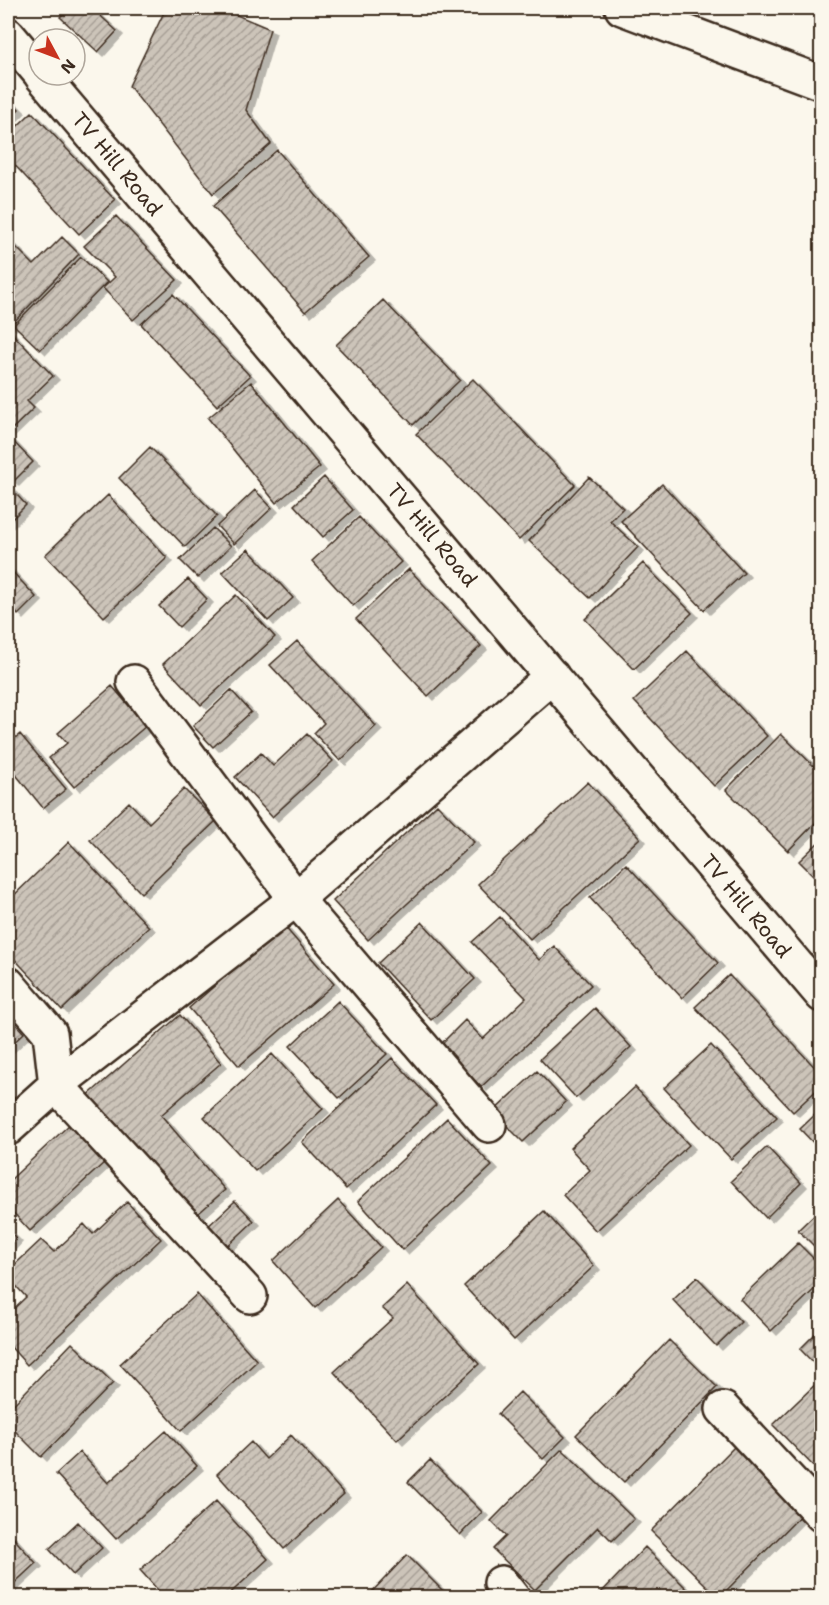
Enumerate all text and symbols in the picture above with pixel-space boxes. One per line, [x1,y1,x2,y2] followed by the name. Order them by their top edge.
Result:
[27,27,87,87] north arrow
[56,55,80,78] text: N
[65,106,169,222] street label: TV Hill Road
[380,477,484,593] street label: TV Hill Road
[694,848,798,964] street label: TV Hill Road

